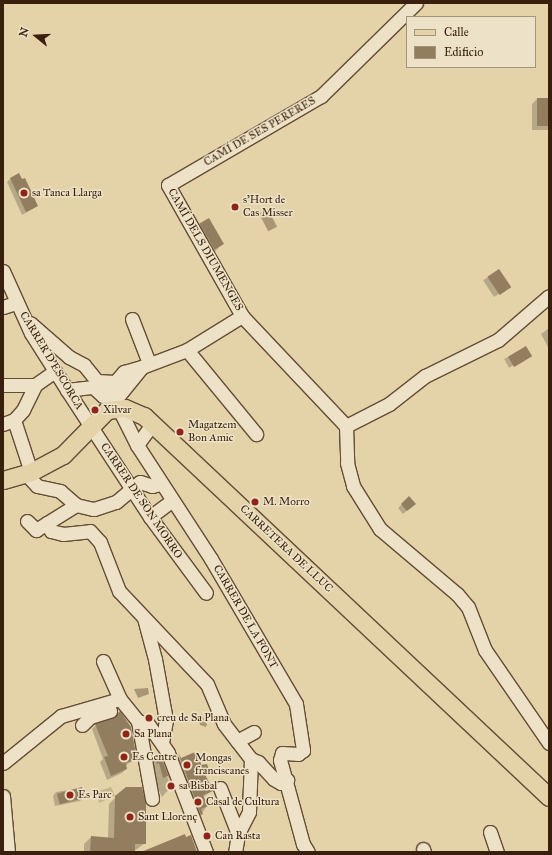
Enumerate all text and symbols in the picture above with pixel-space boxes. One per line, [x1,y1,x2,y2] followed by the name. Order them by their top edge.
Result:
[16,16,56,56] north arrow
[406,16,536,68] legend
[444,25,469,39] text: Calle
[16,26,32,39] text: N
[444,45,483,59] text: Edificio
[202,95,318,169] street label: CAMÍ DE SES PERERES
[32,186,102,200] place label: sa Tanca Llarga
[164,186,246,314] street label: CAMÍ DELS DIUMENGES
[19,188,29,198] marker: sa Tanca Llarga
[243,194,293,220] place label: s’Hort de Cas Misser
[230,202,240,212] marker: s’Hort de Cas Misser
[16,310,86,412] street label: CARRER D'ESCORCA
[103,403,131,417] place label: Xilvar
[90,405,100,415] marker: Xilvar
[188,419,237,445] place label: Magatzem Bon Amic
[175,427,185,437] marker: Magatzem Bon Amic
[97,441,185,561] street label: CARRER DE SON MORRO
[263,495,310,509] place label: M. Morro
[250,497,260,507] marker: M. Morro
[237,503,335,595] street label: CARRETERA DE LLUC
[210,563,280,671] street label: CARRER DE LA FONT
[157,711,229,725] place label: creu de Sa Plana
[144,713,154,723] marker: creu de Sa Plana
[134,727,172,741] place label: Sa Plana
[121,729,131,739] marker: Sa Plana
[132,750,177,764] place label: Es Centre
[119,752,129,762] marker: Es Centre
[195,752,249,778] place label: Mongas franciscanes
[182,760,192,770] marker: Mongas franciscanes
[179,779,217,793] place label: sa Bisbal
[166,781,176,791] marker: sa Bisbal
[78,788,112,802] place label: Es Parc
[65,790,75,800] marker: Es Parc
[206,795,279,809] place label: Casal de Cultura
[193,797,203,807] marker: Casal de Cultura
[138,810,197,824] place label: Sant Llorenç
[125,812,135,822] marker: Sant Llorenç
[215,829,260,843] place label: Can Rasta
[202,831,212,841] marker: Can Rasta

